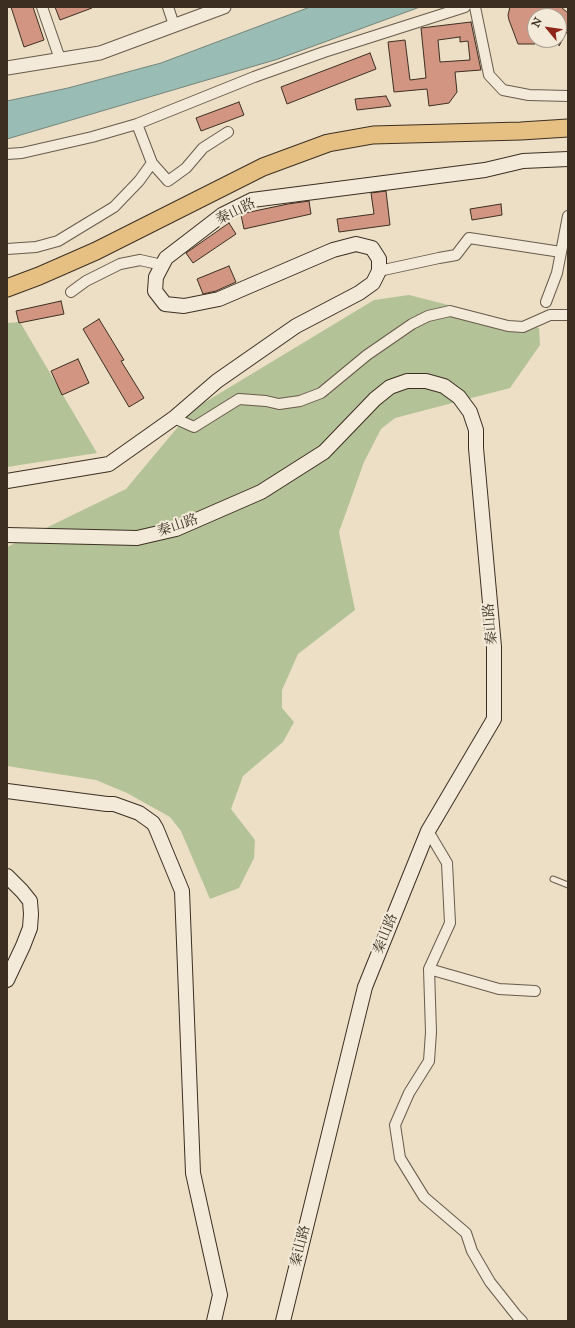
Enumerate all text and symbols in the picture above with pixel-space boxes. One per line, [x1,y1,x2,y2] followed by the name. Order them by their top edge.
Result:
[527,8,567,48] north arrow
[529,15,545,30] text: N
[213,195,259,229] street label: 秦山路
[155,511,201,541] street label: 秦山路
[481,602,501,646] street label: 秦山路
[370,911,402,957] street label: 秦山路
[288,1224,314,1268] street label: 秦山路

